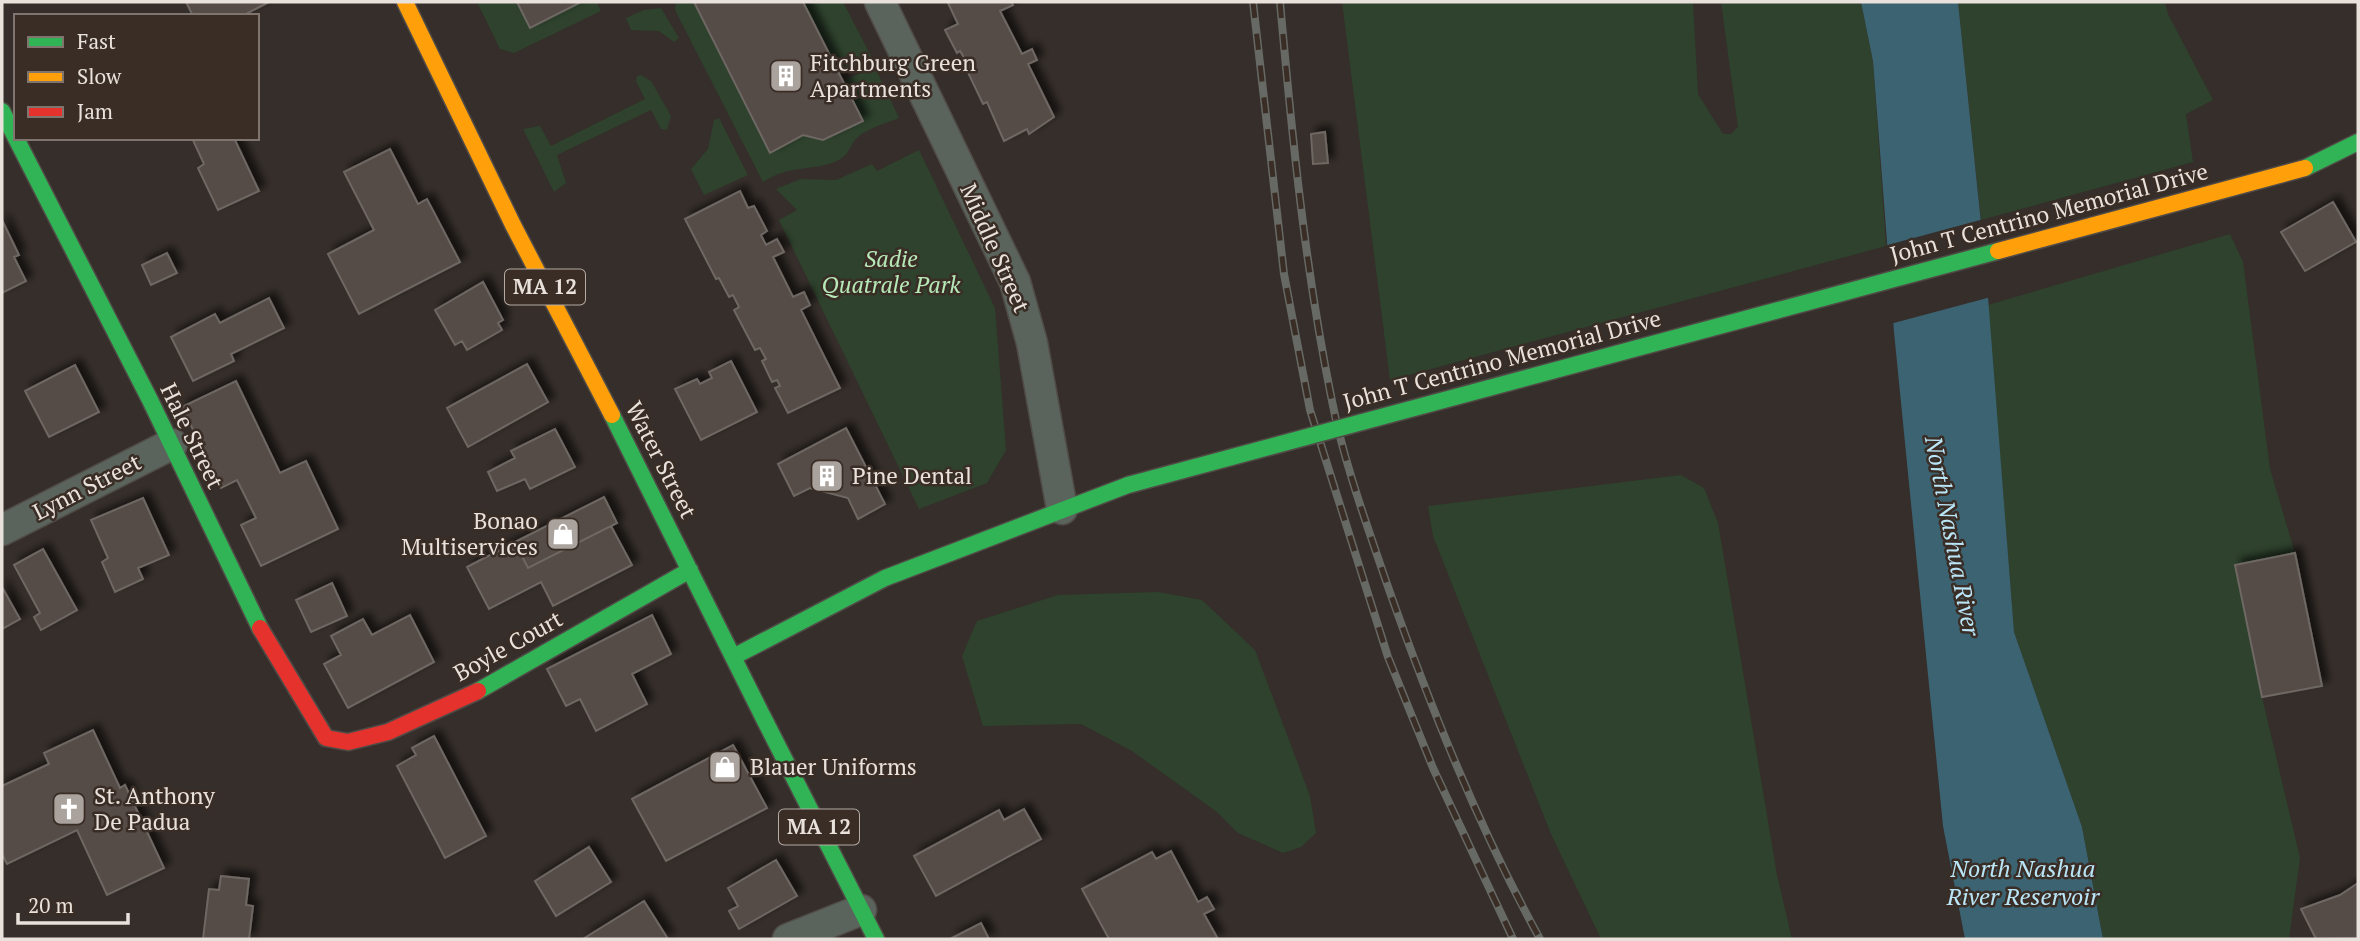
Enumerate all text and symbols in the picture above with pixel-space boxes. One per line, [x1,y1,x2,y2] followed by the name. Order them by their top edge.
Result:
[14,14,259,140] legend
[77,27,116,55] text: Fast
[810,47,976,104] place label: Fitchburg Green Apartments
[767,57,805,95] building icon: Fitchburg Green Apartments
[77,62,122,90] text: Slow
[77,97,113,125] text: Jam
[1887,155,2211,270] street label: John T Centrino Memorial Drive
[953,179,1038,317] street label: Middle Street
[821,243,961,300] park label: Sadie Quatrale Park
[505,270,585,304] road number: MA 12
[1340,302,1664,417] street label: John T Centrino Memorial Drive
[154,378,232,494] street label: Hale Street
[619,396,704,524] street label: Water Street
[1918,432,1988,640] water label: North Nashua River
[27,446,147,527] street label: Lynn Street
[808,457,846,495] building icon: Pine Dental
[852,460,972,491] place label: Pine Dental
[401,505,538,562] place label: Bonao Multiservices
[544,515,582,553] shop icon: Bonao Multiservices
[448,603,568,688] street label: Boyle Court
[706,748,744,786] shop icon: Blauer Uniforms
[750,751,917,782] place label: Blauer Uniforms
[94,780,215,837] place label: St. Anthony De Padua
[50,790,88,828] church icon: St. Anthony De Padua
[779,810,859,844] road number: MA 12
[1946,852,2101,912] water label: North Nashua River Reservoir
[18,881,128,925] scale bar
[28,891,74,919] text: 20 m

